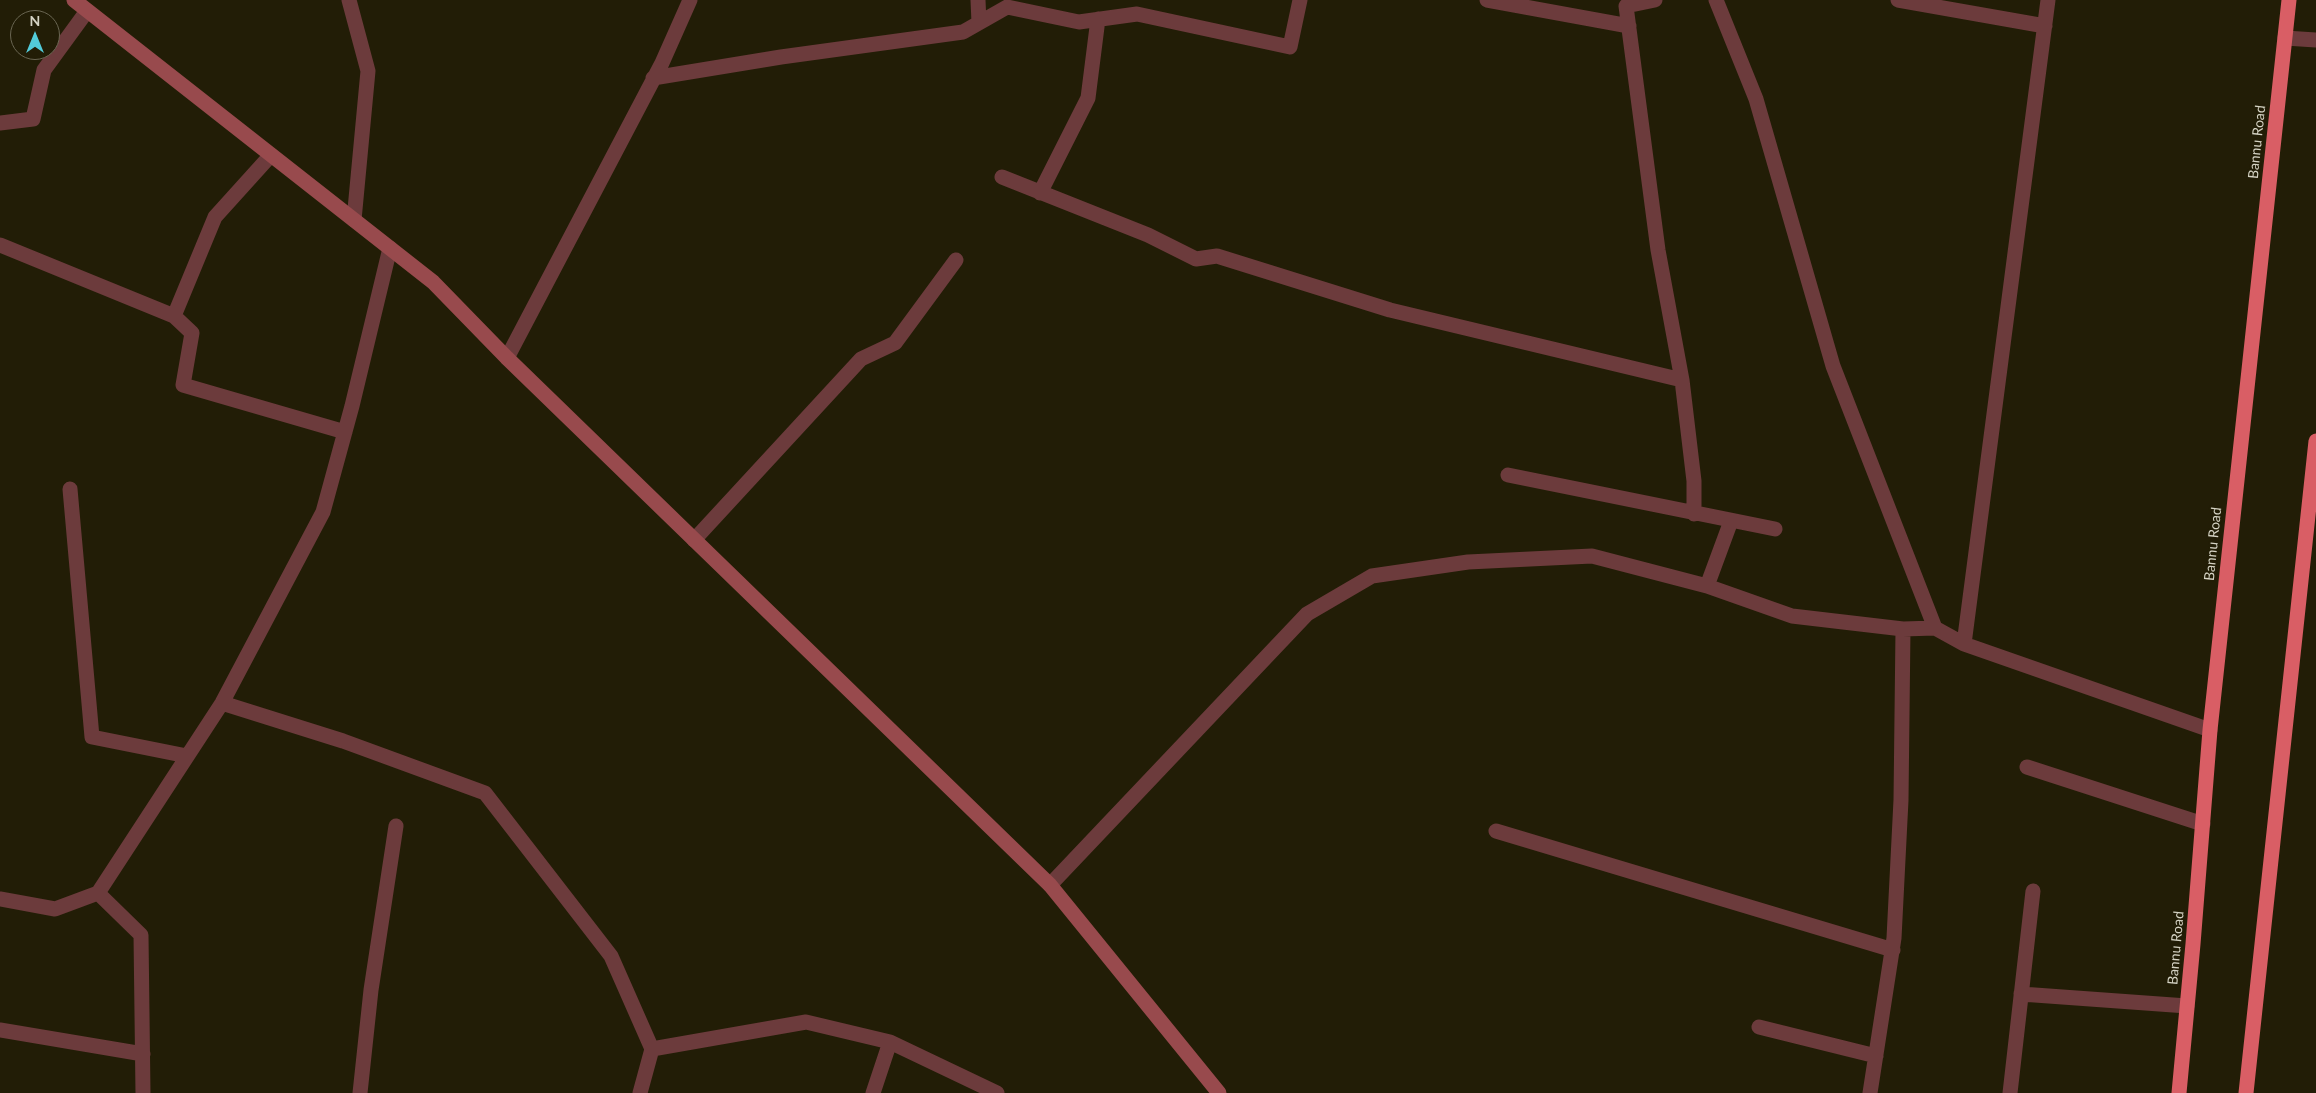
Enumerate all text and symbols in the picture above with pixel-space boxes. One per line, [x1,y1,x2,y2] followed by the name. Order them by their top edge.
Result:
[10,10,60,60] north arrow
[30,12,40,29] text: N
[2245,104,2269,180] street label: Bannu Road
[2201,506,2225,582] street label: Bannu Road
[2164,910,2188,986] street label: Bannu Road

